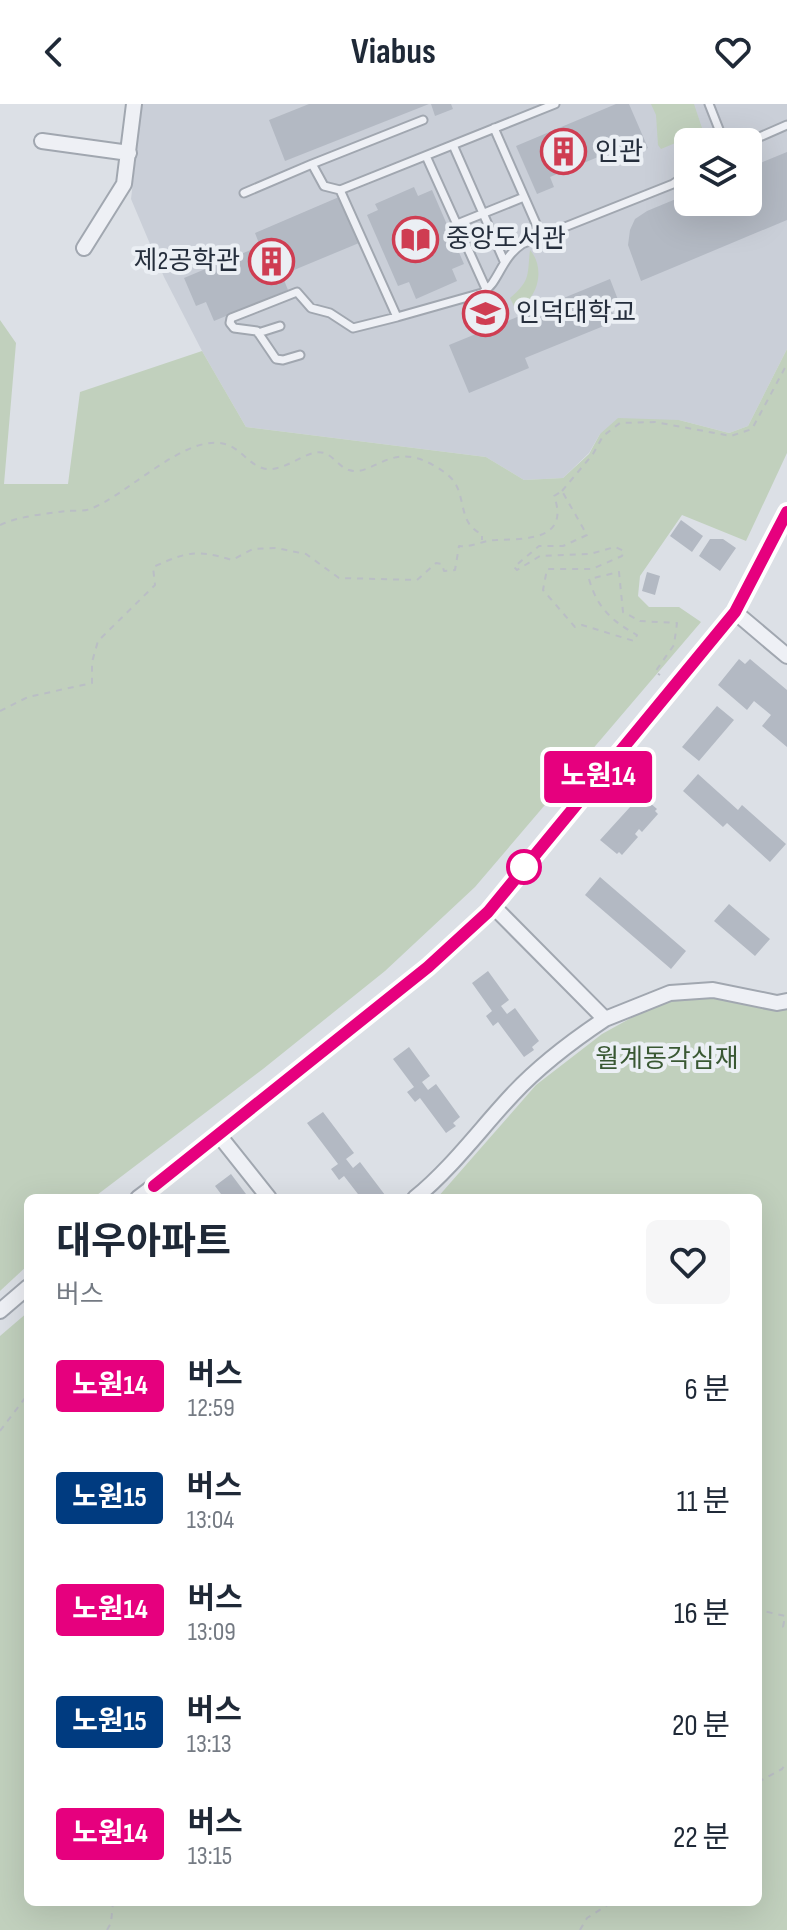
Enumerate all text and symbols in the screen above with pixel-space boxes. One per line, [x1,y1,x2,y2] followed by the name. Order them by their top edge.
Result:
[32,30,76,74] icon: back
[711,30,755,74] icon: heart
[351,31,436,74] text: Viabus
[540,128,588,176] building icon: 인관
[674,128,762,216] map controls
[674,128,762,216] button: layers
[595,137,643,168] place label: 인관
[391,215,439,263] library icon: 중앙도서관
[446,224,566,255] place label: 중앙도서관
[247,237,295,285] building icon: 제2공학관
[134,246,240,277] place label: 제2공학관
[461,289,509,337] school or university icon: 인덕대학교
[516,298,636,329] place label: 인덕대학교
[542,751,654,803] line badge: 노원14
[560,760,636,793] text: 노원14
[507,850,541,884] unlabelled marker
[595,1044,739,1075] park label: 월계동각심재
[56,1220,231,1265] text: 대우아파트
[646,1220,730,1304] button: heart
[56,1280,104,1311] text: 버스
[188,1357,243,1393] text: 버스
[72,1369,148,1402] text: 노원14
[684,1372,730,1408] text: 6 분
[188,1393,235,1424] text: 12:59
[187,1469,242,1505] text: 버스
[72,1481,147,1514] text: 노원15
[677,1484,730,1520] text: 11 분
[187,1505,234,1536] text: 13:04
[188,1581,243,1617] text: 버스
[72,1593,148,1626] text: 노원14
[674,1596,730,1632] text: 16 분
[188,1617,236,1648] text: 13:09
[187,1693,242,1729] text: 버스
[72,1705,147,1738] text: 노원15
[672,1708,730,1744] text: 20 분
[187,1729,232,1760] text: 13:13
[188,1805,243,1841] text: 버스
[72,1817,148,1850] text: 노원14
[673,1820,730,1856] text: 22 분
[188,1841,232,1872] text: 13:15

